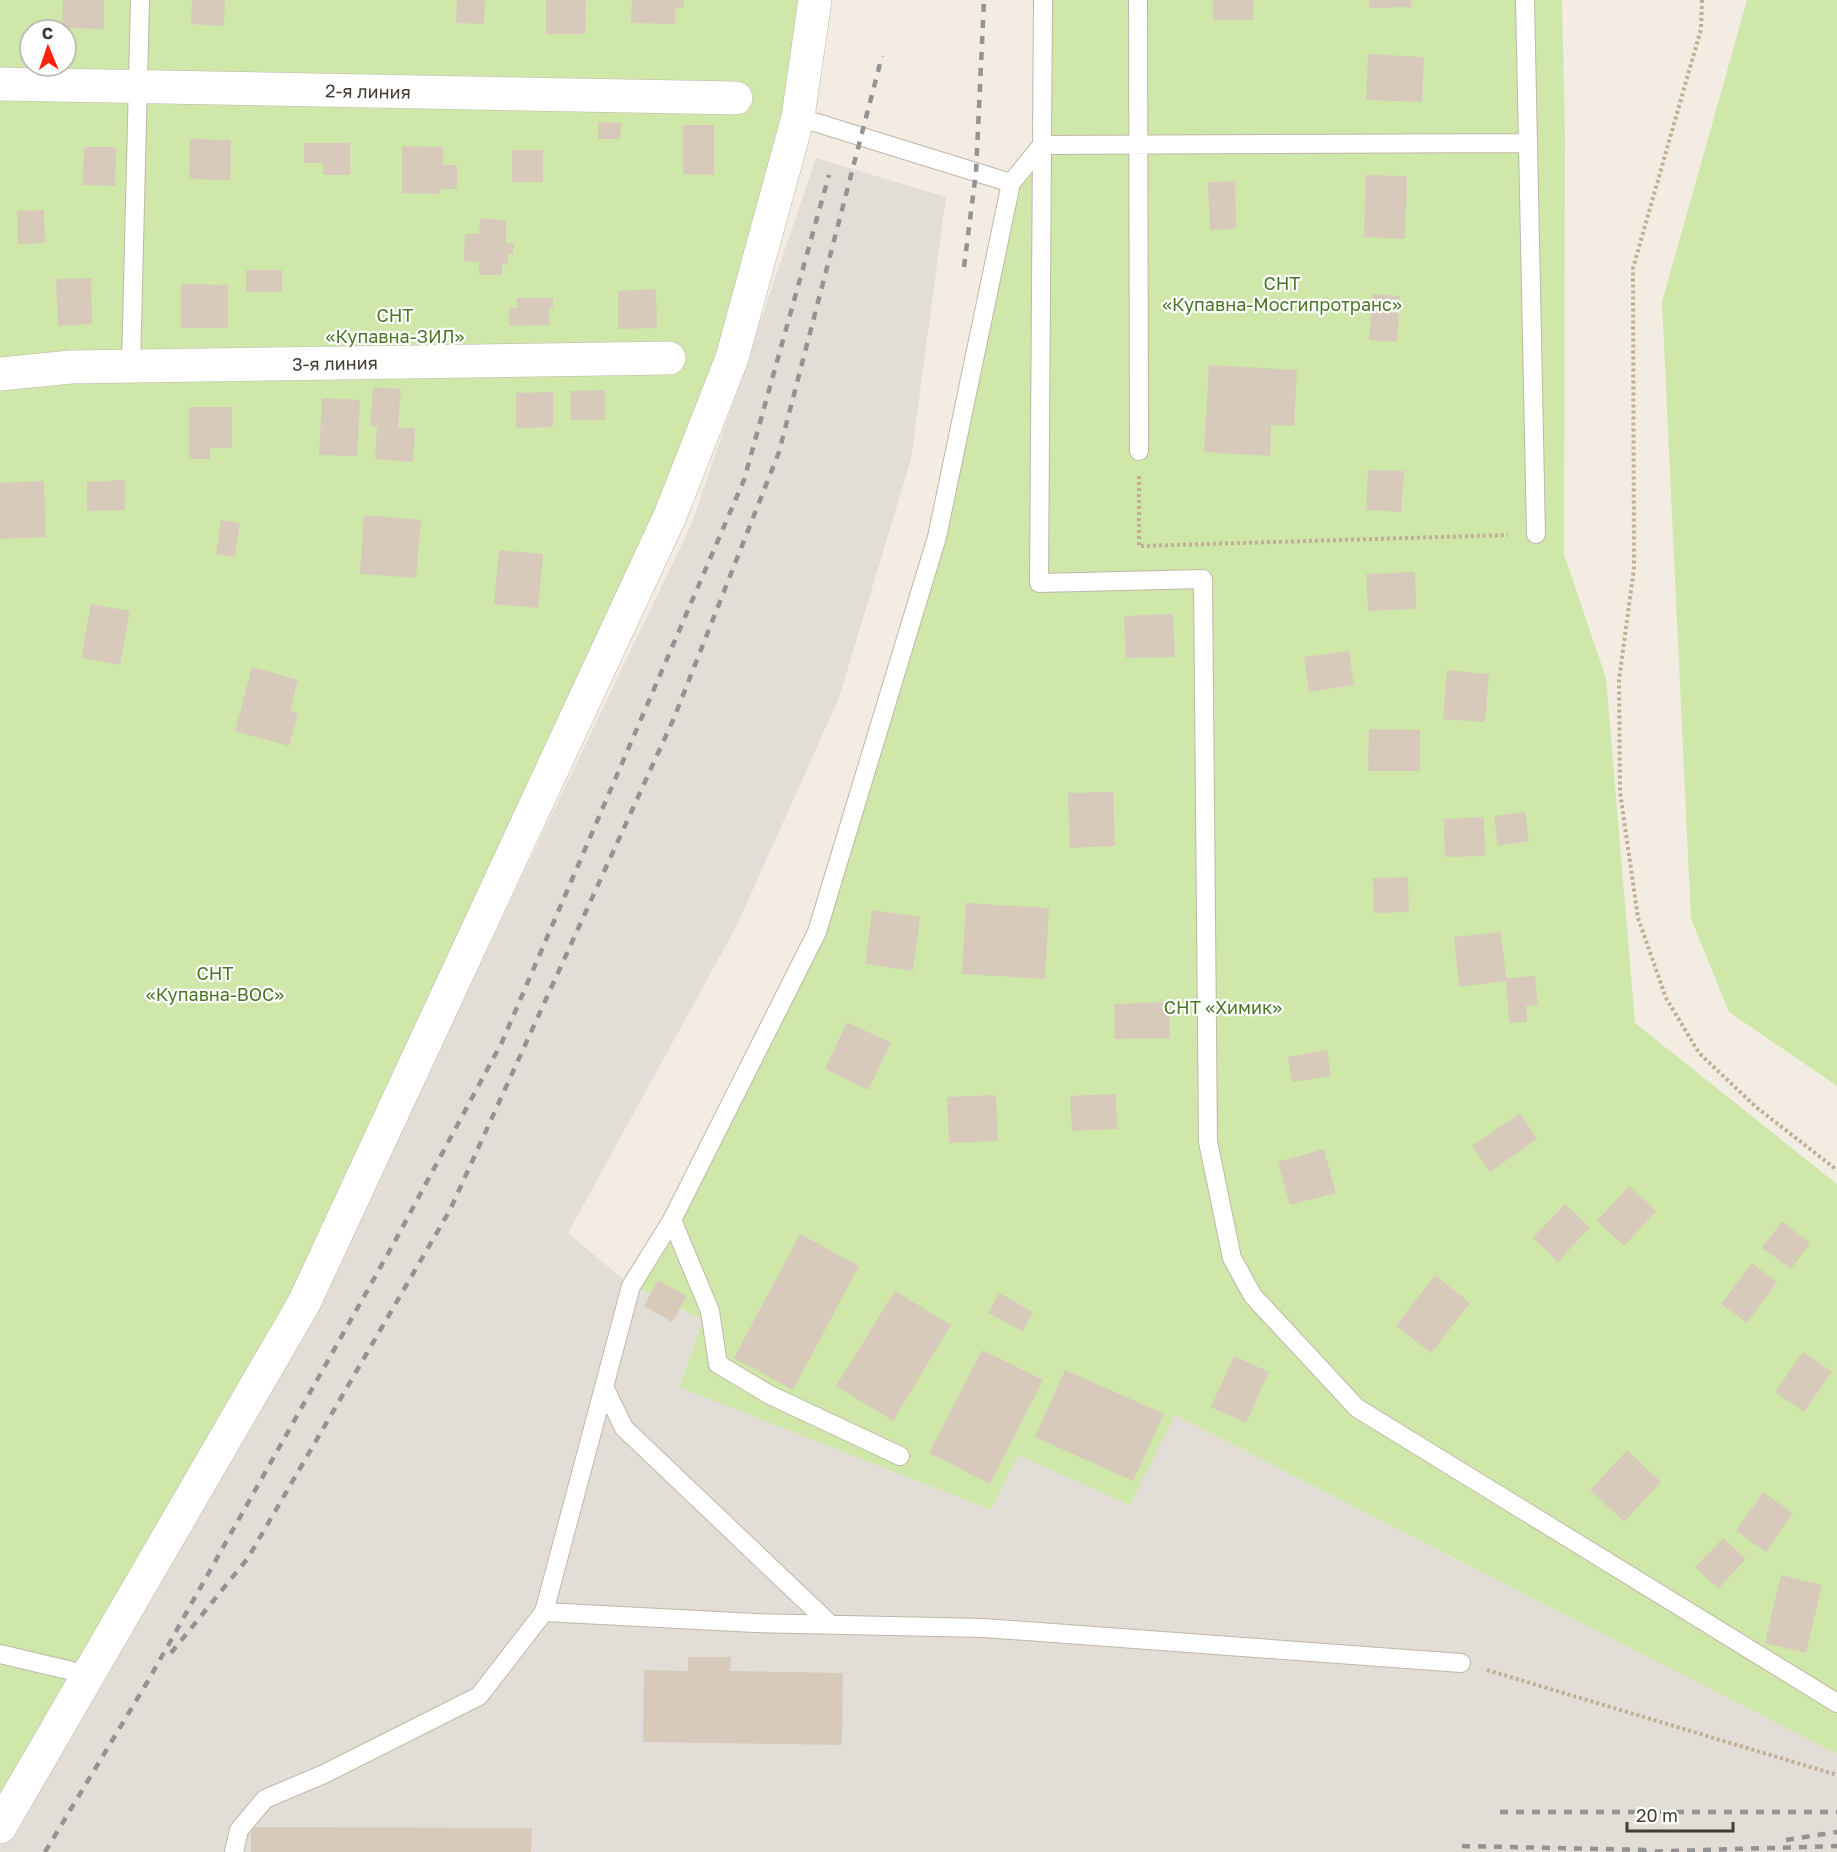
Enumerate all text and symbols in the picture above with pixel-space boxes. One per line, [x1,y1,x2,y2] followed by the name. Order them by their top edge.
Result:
[18,18,78,78] north arrow
[41,23,54,43] text: С
[325,79,411,103] street label: 2-я линия
[1162,272,1402,315] park label: СНТ «Купавна-Мосгипротранс»
[326,304,465,347] park label: СНТ «Купавна-ЗИЛ»
[292,351,378,375] street label: 3-я линия
[146,962,284,1005] park label: СНТ «Купавна-ВОС»
[1164,996,1282,1018] park label: СНТ «Химик»
[1627,1795,1734,1833] scale bar
[1636,1804,1678,1826] text: 20 m

